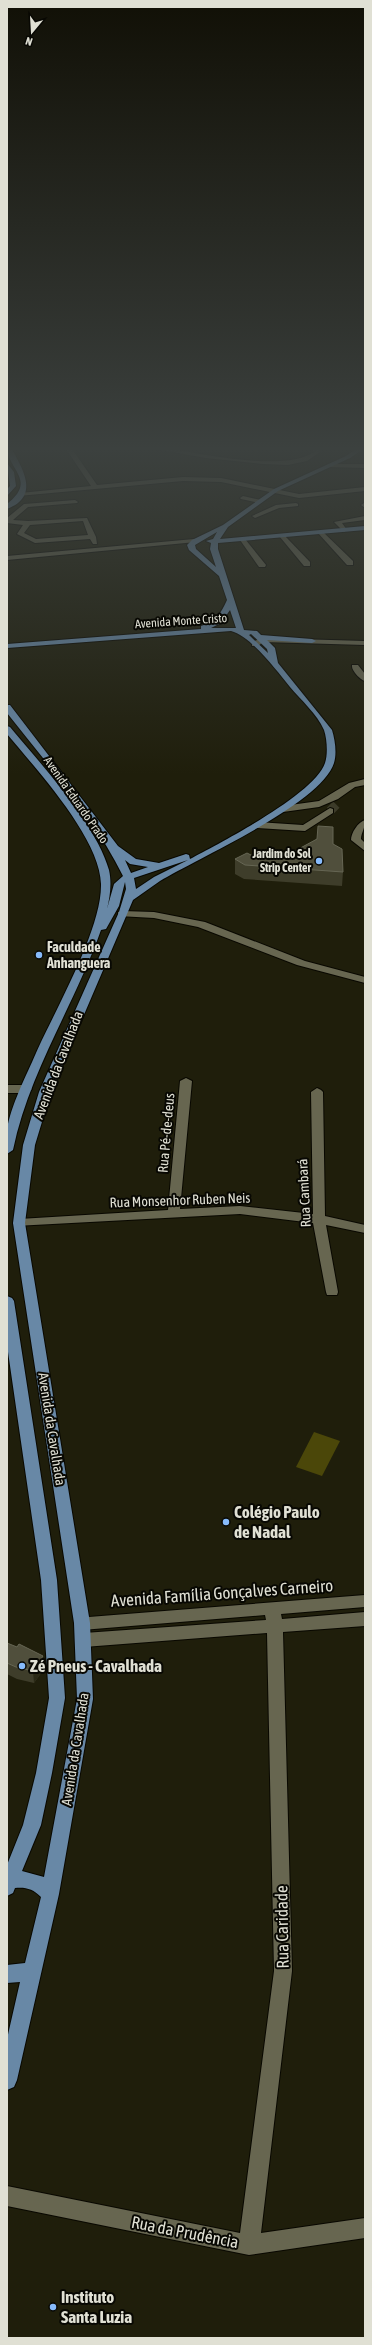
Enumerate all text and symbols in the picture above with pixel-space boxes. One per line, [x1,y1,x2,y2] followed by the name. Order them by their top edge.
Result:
[12,12,52,52] north arrow
[24,35,34,48] text: N
[134,611,228,631] street label: Avenida Monte Cristo
[41,754,111,846] street label: Avenida Eduardo Prado
[251,847,312,875] place label: Jardim do Sol Strip Center
[314,856,324,866] marker: Jardim do Sol Strip Center
[46,939,111,971] place label: Faculdade Anhanguera
[34,950,44,960] marker: Faculdade Anhanguera
[30,1009,86,1121] street label: Avenida da Cavalhada
[155,1092,177,1174] street label: Rua Pé-de-deus
[294,1158,314,1228] street label: Rua Cambará
[109,1190,251,1210] street label: Rua Monsenhor Ruben Neis
[35,1371,69,1487] street label: Avenida da Cavalhada
[234,1502,320,1542] place label: Colégio Paulo de Nadal
[221,1517,231,1527] marker: Colégio Paulo de Nadal
[110,1575,334,1611] street label: Avenida Família Gonçalves Carneiro
[30,1656,162,1676] place label: Zé Pneus - Cavalhada
[17,1661,27,1671] marker: Zé Pneus - Cavalhada
[58,1691,92,1807] street label: Avenida da Cavalhada
[271,1885,293,1969] street label: Rua Caridade
[130,2212,240,2252] street label: Rua da Prudência
[61,2287,132,2327] place label: Instituto Santa Luzia
[48,2302,58,2312] marker: Instituto Santa Luzia

